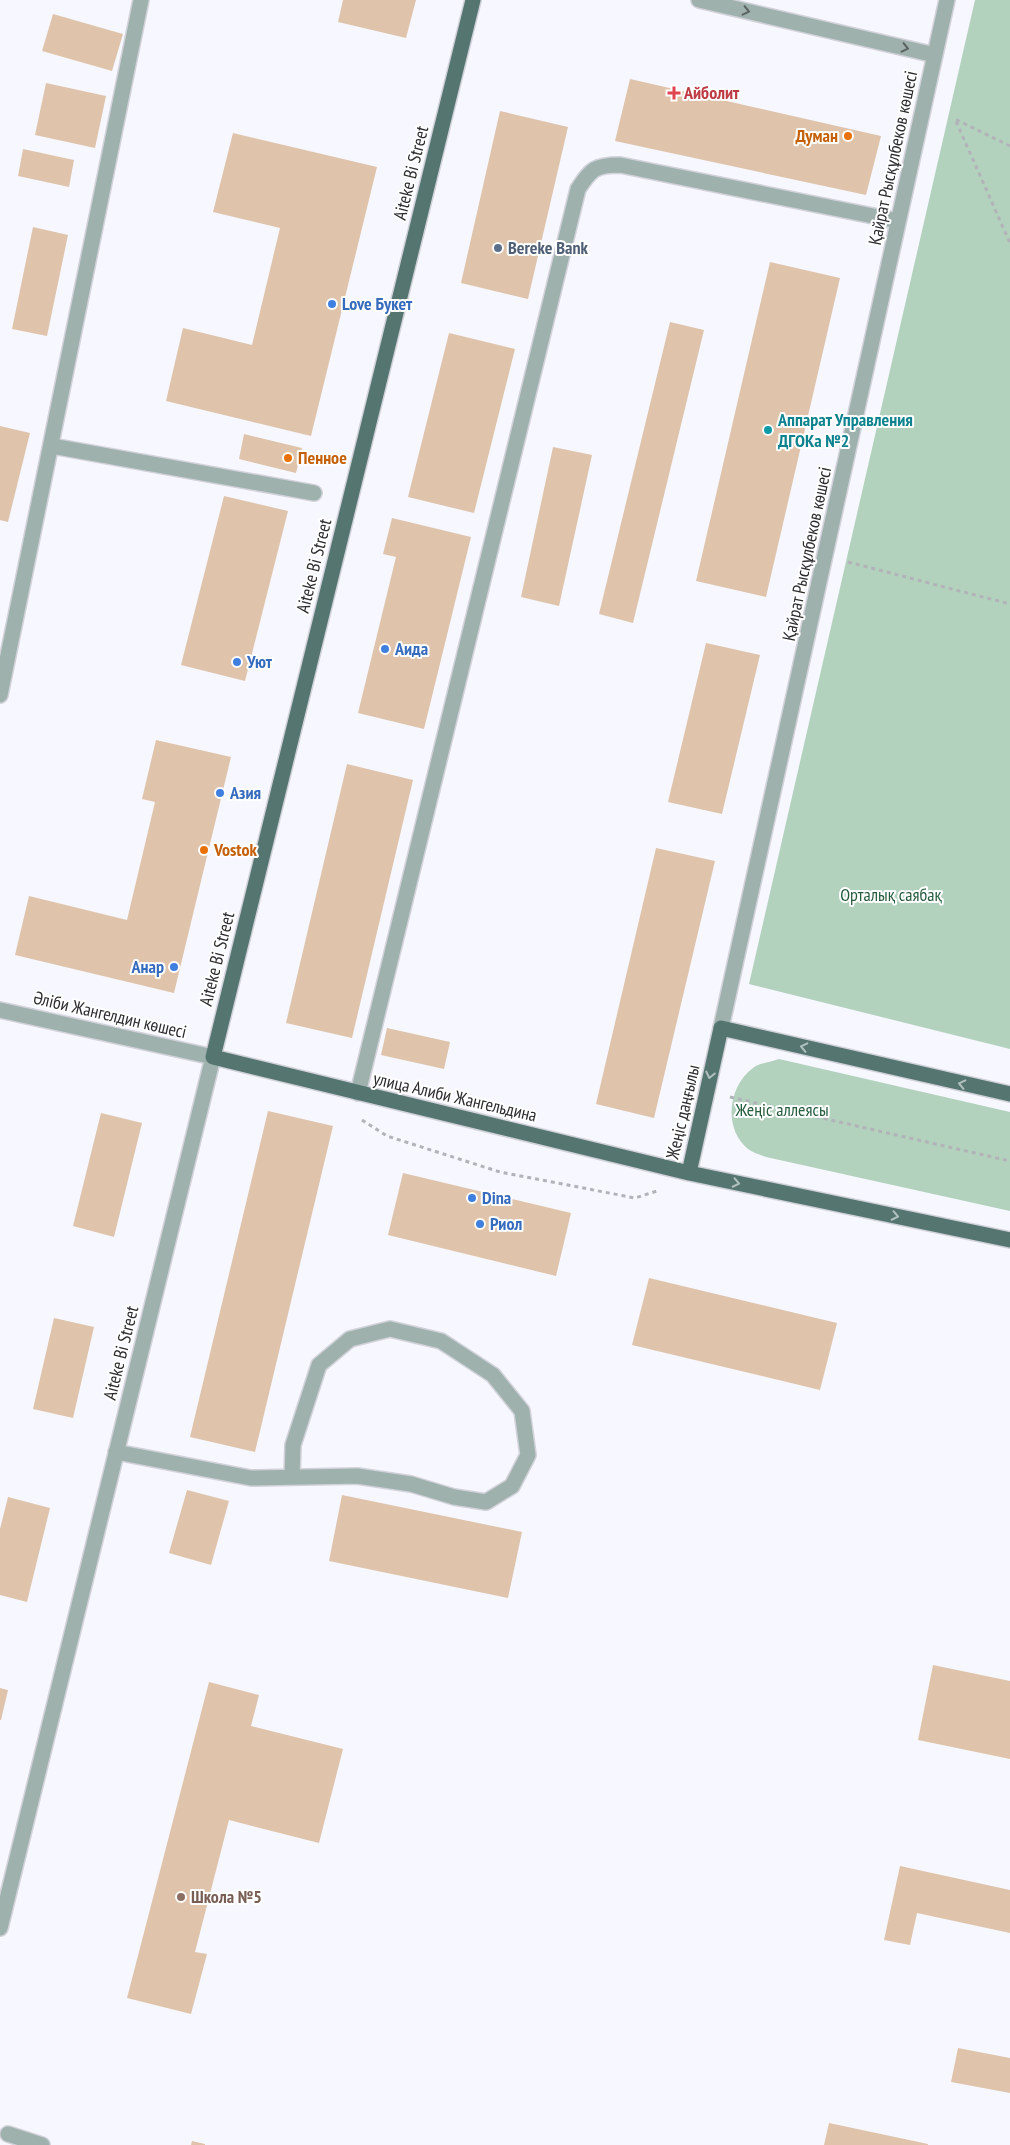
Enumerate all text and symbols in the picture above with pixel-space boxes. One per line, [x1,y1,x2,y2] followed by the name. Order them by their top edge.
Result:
[742,5,751,16] one-way arrow
[900,42,909,53] one-way arrow
[863,69,922,247] street label: Қайрат Рысқұлбеков көшесі
[683,81,740,104] place label: Айболит
[668,87,680,99] marker: Айболит
[388,123,433,222] street label: Aiteke Bi Street
[795,124,838,147] place label: Думан
[842,130,854,142] marker: Думан
[508,236,588,259] place label: Bereke Bank
[492,242,504,254] marker: Bereke Bank
[342,292,413,315] place label: Love Букет
[326,298,338,310] marker: Love Букет
[777,408,913,452] place label: Аппарат Управления ДГОКа №2
[762,424,774,436] marker: Аппарат Управления ДГОКа №2
[298,446,347,469] place label: Пенное
[282,452,294,464] marker: Пенное
[777,465,836,643] street label: Қайрат Рысқұлбеков көшесі
[291,516,336,615] street label: Aiteke Bi Street
[394,637,428,660] place label: Аида
[379,643,391,655] marker: Аида
[246,650,273,673] place label: Уют
[231,656,243,668] marker: Уют
[229,781,261,804] place label: Азия
[214,787,226,799] marker: Азия
[213,838,257,861] place label: Vostok
[198,844,210,856] marker: Vostok
[840,883,942,906] park label: Орталық саябақ
[194,909,239,1008] street label: Aiteke Bi Street
[131,955,164,978] place label: Анар
[168,961,180,973] marker: Анар
[31,986,189,1043] street label: Әліби Жангелдин көшесі
[800,1042,809,1053] one-way arrow
[660,1062,705,1162] street label: Жеңіс даңғылы
[371,1067,539,1127] street label: улица Алиби Жангельдина
[705,1071,716,1080] one-way arrow
[958,1079,967,1089] one-way arrow
[734,1098,829,1121] park label: Жеңіс аллеясы
[732,1177,741,1187] one-way arrow
[482,1186,511,1209] place label: Dina
[466,1192,478,1204] marker: Dina
[891,1210,900,1221] one-way arrow
[490,1212,522,1235] place label: Риол
[474,1218,486,1230] marker: Риол
[98,1303,143,1402] street label: Aiteke Bi Street
[191,1885,262,1908] place label: Школа №5
[175,1891,187,1903] marker: Школа №5

